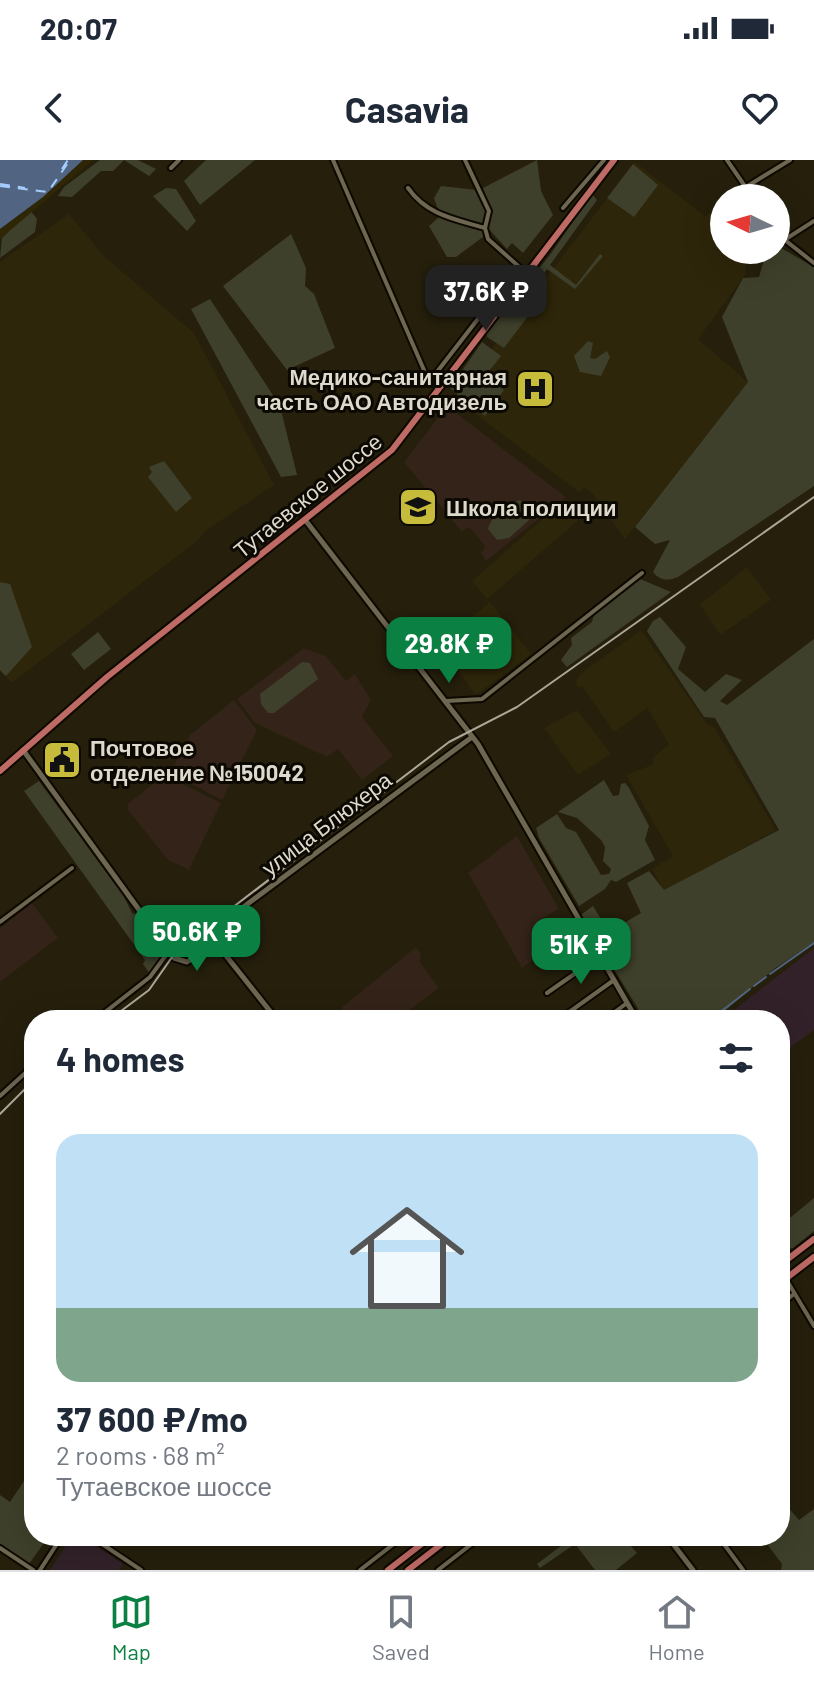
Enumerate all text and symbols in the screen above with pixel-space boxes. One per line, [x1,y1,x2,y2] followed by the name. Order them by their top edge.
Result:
[40,10,117,46] text: 20:07
[32,86,76,130] icon: back
[738,86,782,130] icon: heart
[345,87,469,130] text: Casavia
[710,184,790,264] north arrow
[710,184,790,264] map controls
[412,265,560,333] pin: 37.6K ₽
[443,275,529,306] text: 37.6K ₽
[257,363,507,415] place label: Медико-санитарная часть ОАО Автодизель
[514,368,556,410] hospital icon: Медико-санитарная часть ОАО Автодизель
[228,427,387,563] street label: Тутаевское шоссе
[397,486,439,528] school or university icon: Школа полиции
[446,494,617,521] place label: Школа полиции
[375,617,523,685] pin: 29.8K ₽
[404,627,494,658] text: 29.8K ₽
[90,734,304,786] place label: Почтовое отделение №150042
[41,739,83,781] public building icon: Почтовое отделение №150042
[256,765,397,881] street label: улица Блюхера
[123,905,271,973] pin: 50.6K ₽
[152,915,242,946] text: 50.6K ₽
[525,918,637,986] pin: 51K ₽
[550,928,612,959] text: 51K ₽
[714,1036,758,1080] icon: filters
[56,1038,185,1079] text: 4 homes
[335,1186,479,1330] icon: home
[56,1398,248,1439] text: 37 600 ₽/mo
[56,1439,225,1470] text: 2 rooms · 68 m²
[56,1470,272,1501] text: Тутаевское шоссе
[109,1590,153,1664] tab: Map
[372,1590,430,1664] tab: Saved
[648,1590,705,1664] tab: Home

